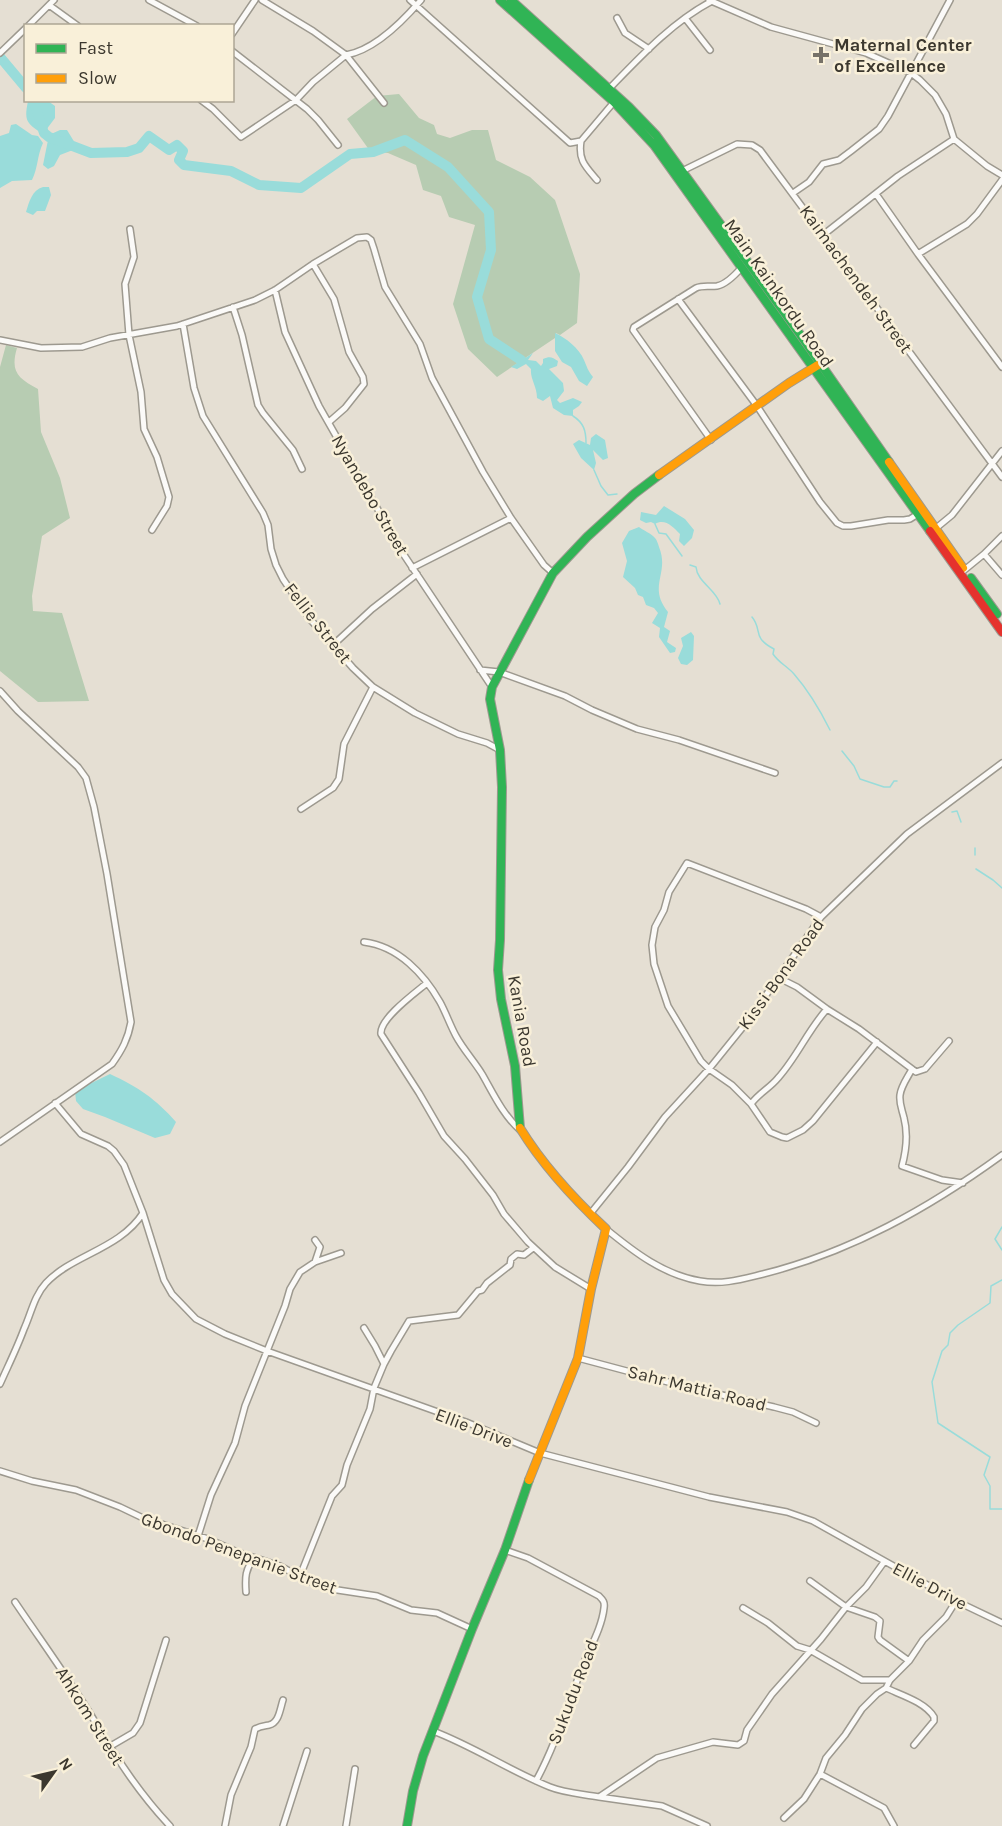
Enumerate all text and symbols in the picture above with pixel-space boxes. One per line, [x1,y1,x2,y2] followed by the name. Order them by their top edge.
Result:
[24,24,234,102] legend
[834,34,972,77] place label: Maternal Center of Excellence
[78,37,113,59] text: Fast
[812,46,830,64] marker: Maternal Center of Excellence
[78,67,117,89] text: Slow
[795,201,917,358] street label: Kaimachendeh Street
[719,214,839,372] street label: Main Kainkordu Road
[327,431,414,559] street label: Nyandebo Street
[280,578,357,668] street label: Fellie Street
[733,914,829,1034] street label: Kissi Bona Road
[503,973,541,1069] street label: Kania Road
[625,1360,769,1416] street label: Sahr Mattia Road
[432,1403,516,1453] street label: Ellie Drive
[138,1507,340,1599] street label: Gbondo Penepanie Street
[889,1557,971,1615] street label: Ellie Drive
[543,1637,603,1747] street label: Sukudu Road
[51,1663,129,1769] street label: Ahkom Street
[24,1742,84,1802] north arrow
[55,1754,77,1774] text: N

